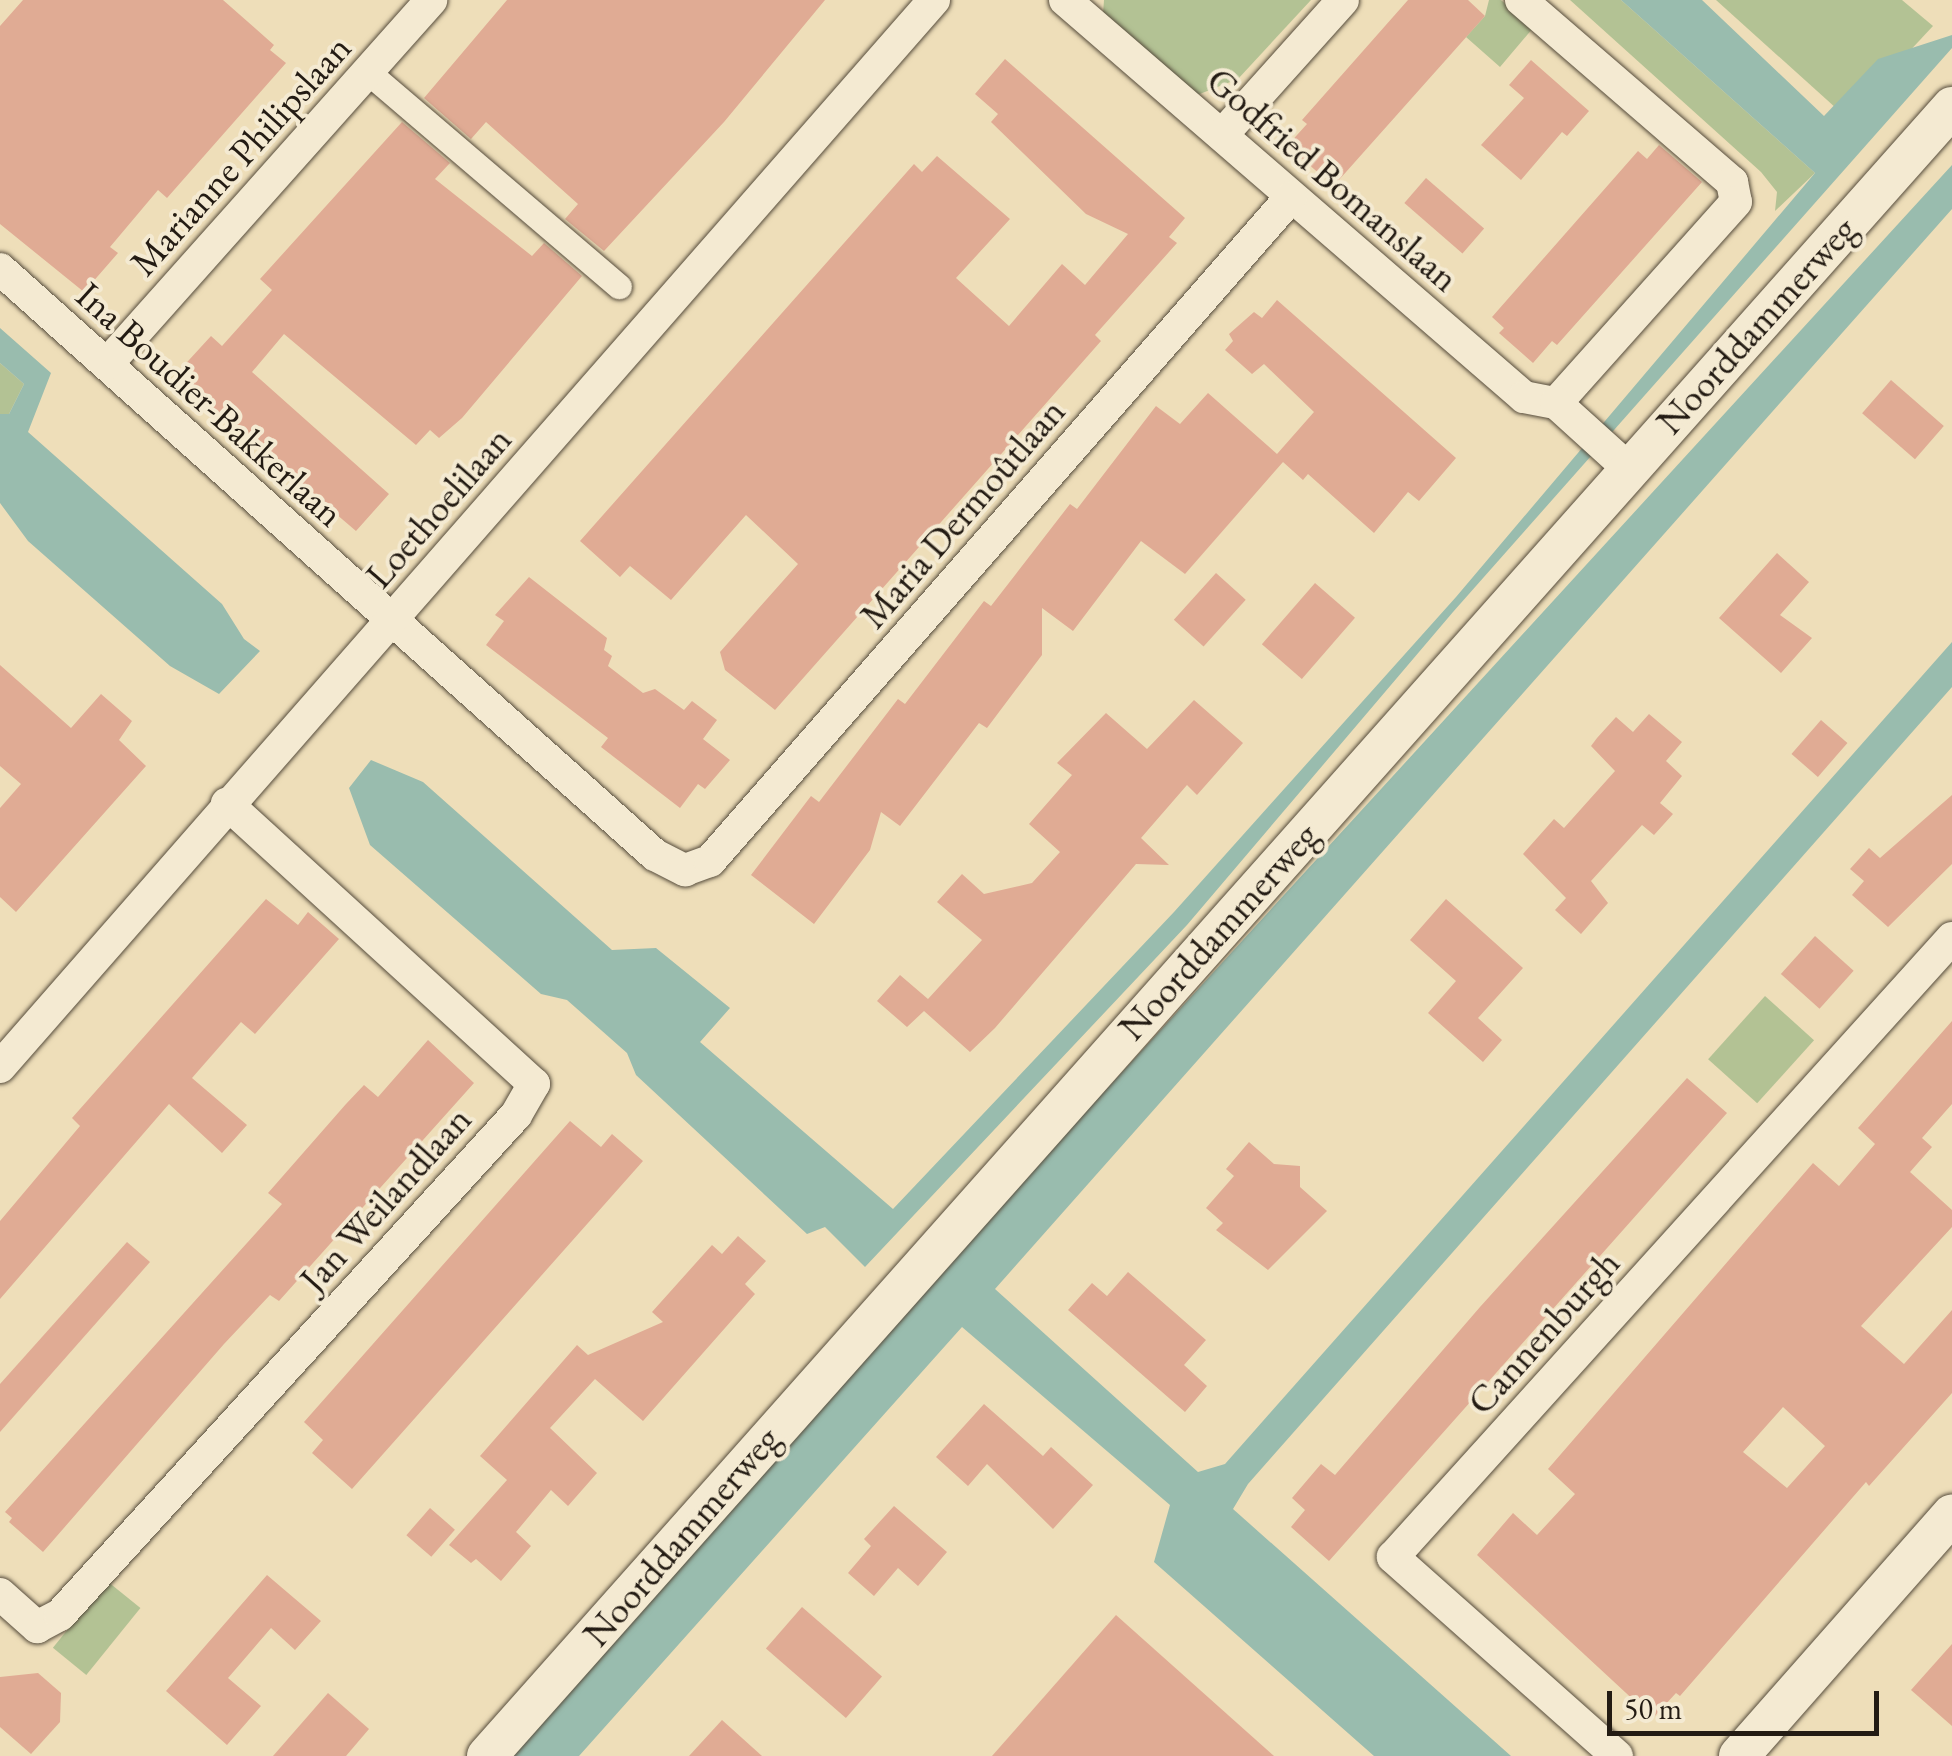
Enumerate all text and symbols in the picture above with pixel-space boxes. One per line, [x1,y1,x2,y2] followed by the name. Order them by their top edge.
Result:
[120,25,360,285] street label: Marianne Philipslaan
[1198,57,1468,301] street label: Godfried Bomanslaan
[1646,207,1866,443] street label: Noorddammerweg
[67,272,353,536] street label: Ina Boudier-Bakkerlaan
[850,389,1074,637] street label: Maria Dermoûtlaan
[356,417,520,597] street label: Loethoelilaan
[1108,813,1328,1049] street label: Noorddammerweg
[290,1097,480,1301] street label: Jan Weilandlaan
[1457,1240,1629,1424] street label: Cannenburgh
[573,1416,789,1656] street label: Noorddammerweg
[1612,1671,1884,1733] scale bar
[1624,1689,1682,1728] text: 50 m

